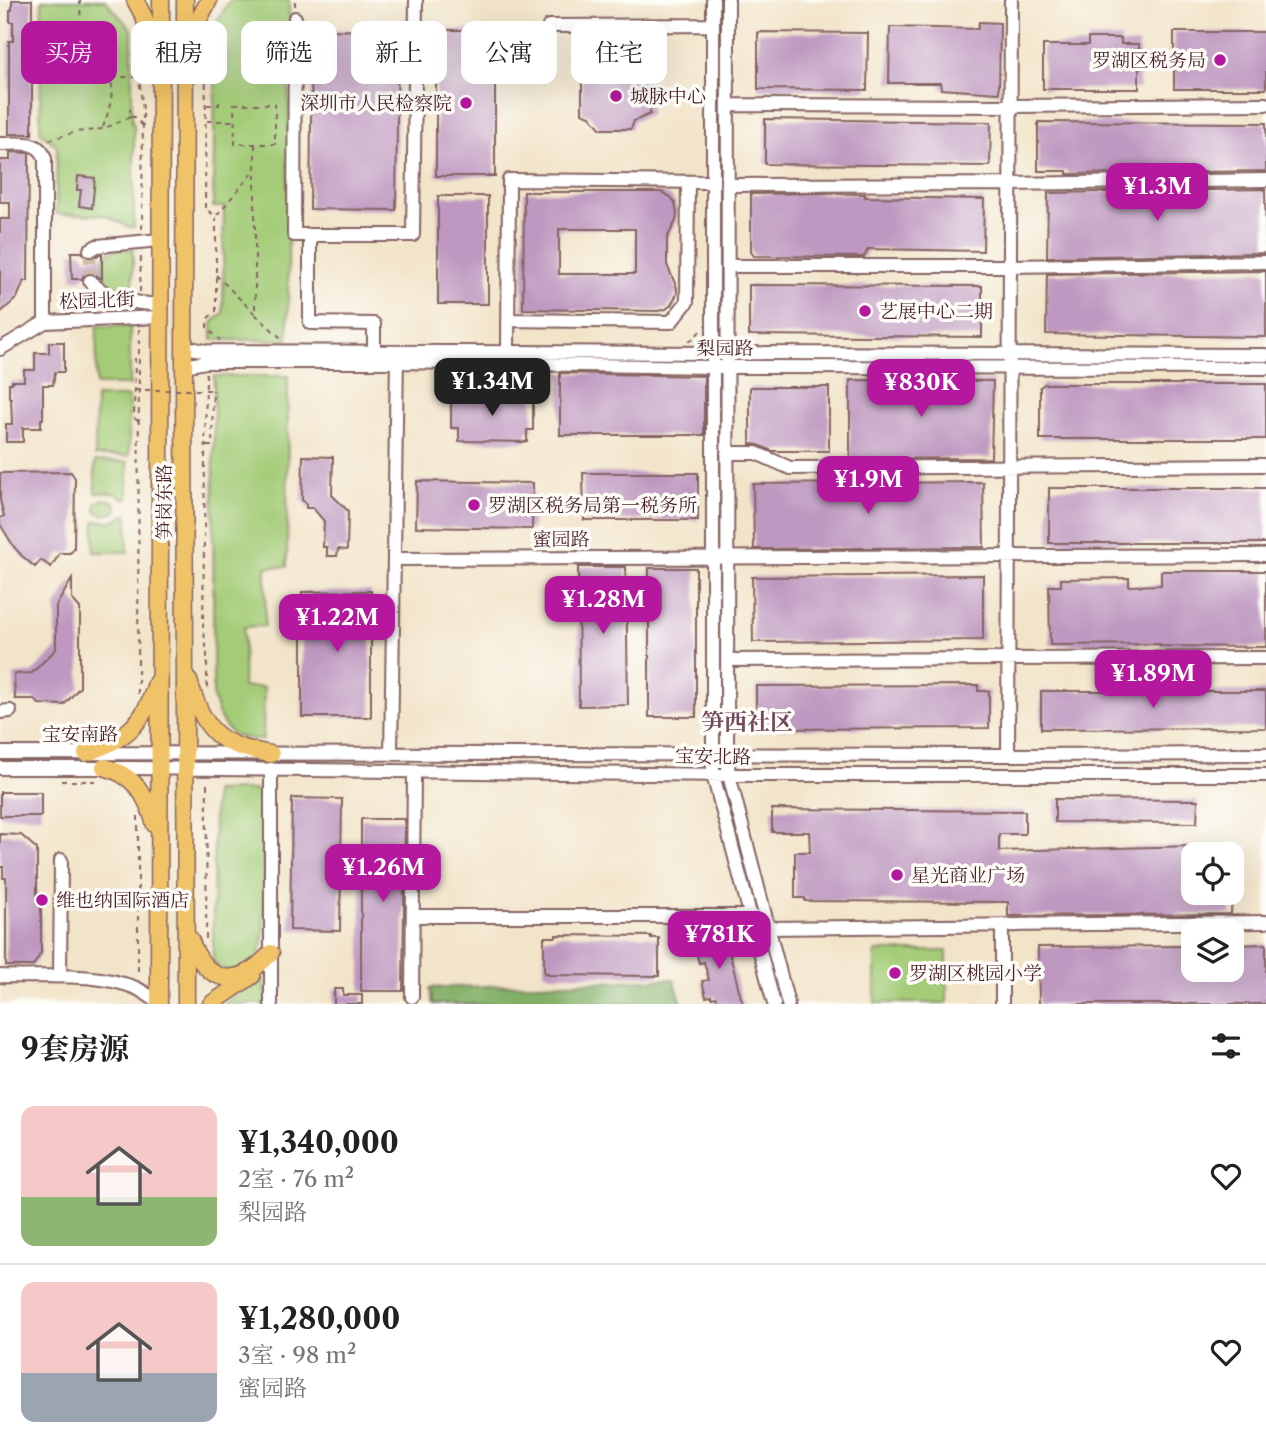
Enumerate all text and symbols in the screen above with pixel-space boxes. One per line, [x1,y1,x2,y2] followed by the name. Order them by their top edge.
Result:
[21,21,117,84] chip: 买房
[131,21,227,84] chip: 租房
[241,21,337,84] chip: 筛选
[351,21,447,84] chip: 新上
[461,21,557,84] chip: 公寓
[571,21,667,84] chip: 住宅
[1092,49,1206,72] place label: 罗湖区税务局
[1212,52,1228,68] marker: 罗湖区税务局
[630,85,706,108] place label: 城脉中心
[608,88,624,104] marker: 城脉中心
[300,92,452,115] place label: 深圳市人民检察院
[458,95,474,111] marker: 深圳市人民检察院
[1108,164,1206,223] pin: ¥1.3M
[1122,172,1192,200] text: ¥1.3M
[59,288,135,313] street label: 松园北街
[879,300,993,323] place label: 艺展中心二期
[857,303,873,319] marker: 艺展中心二期
[696,337,754,360] street label: 梨园路
[435,358,549,418] pin: ¥1.34M
[872,360,970,419] pin: ¥830K
[450,367,534,395] text: ¥1.34M
[883,368,959,396] text: ¥830K
[819,456,917,516] pin: ¥1.9M
[153,464,176,540] street label: 笋岗东路
[833,465,903,493] text: ¥1.9M
[488,494,697,517] place label: 罗湖区税务局第一税务所
[466,497,482,513] marker: 罗湖区税务局第一税务所
[532,528,590,551] street label: 蜜园路
[546,576,660,636] pin: ¥1.28M
[561,585,645,613] text: ¥1.28M
[280,594,394,654] pin: ¥1.22M
[295,603,379,631] text: ¥1.22M
[1096,650,1210,710] pin: ¥1.89M
[1111,659,1195,687] text: ¥1.89M
[701,708,793,736] district label: 笋西社区
[42,723,118,746] street label: 宝安南路
[675,744,751,769] street label: 宝安北路
[1181,842,1244,982] map controls
[1181,842,1244,905] button: locate
[326,844,440,904] pin: ¥1.26M
[341,853,425,881] text: ¥1.26M
[911,864,1025,887] place label: 星光商业广场
[889,867,905,883] marker: 星光商业广场
[56,889,189,912] place label: 维也纳国际酒店
[34,892,50,908] marker: 维也纳国际酒店
[670,912,768,971] pin: ¥781K
[1181,919,1244,982] button: layers
[684,920,754,948] text: ¥781K
[909,962,1042,985] place label: 罗湖区桃园小学
[887,965,903,981] marker: 罗湖区桃园小学
[1207,1027,1245,1065] icon: filters
[21,1030,129,1067] text: 9套房源
[238,1124,399,1161] text: ¥1,340,000
[77,1134,161,1218] icon: home
[1207,1157,1245,1195] icon: heart
[238,1165,354,1193] text: 2室 · 76 m²
[238,1198,307,1226] text: 梨园路
[238,1300,400,1337] text: ¥1,280,000
[77,1310,161,1394] icon: home
[1207,1333,1245,1371] icon: heart
[238,1341,356,1369] text: 3室 · 98 m²
[238,1374,307,1402] text: 蜜园路

